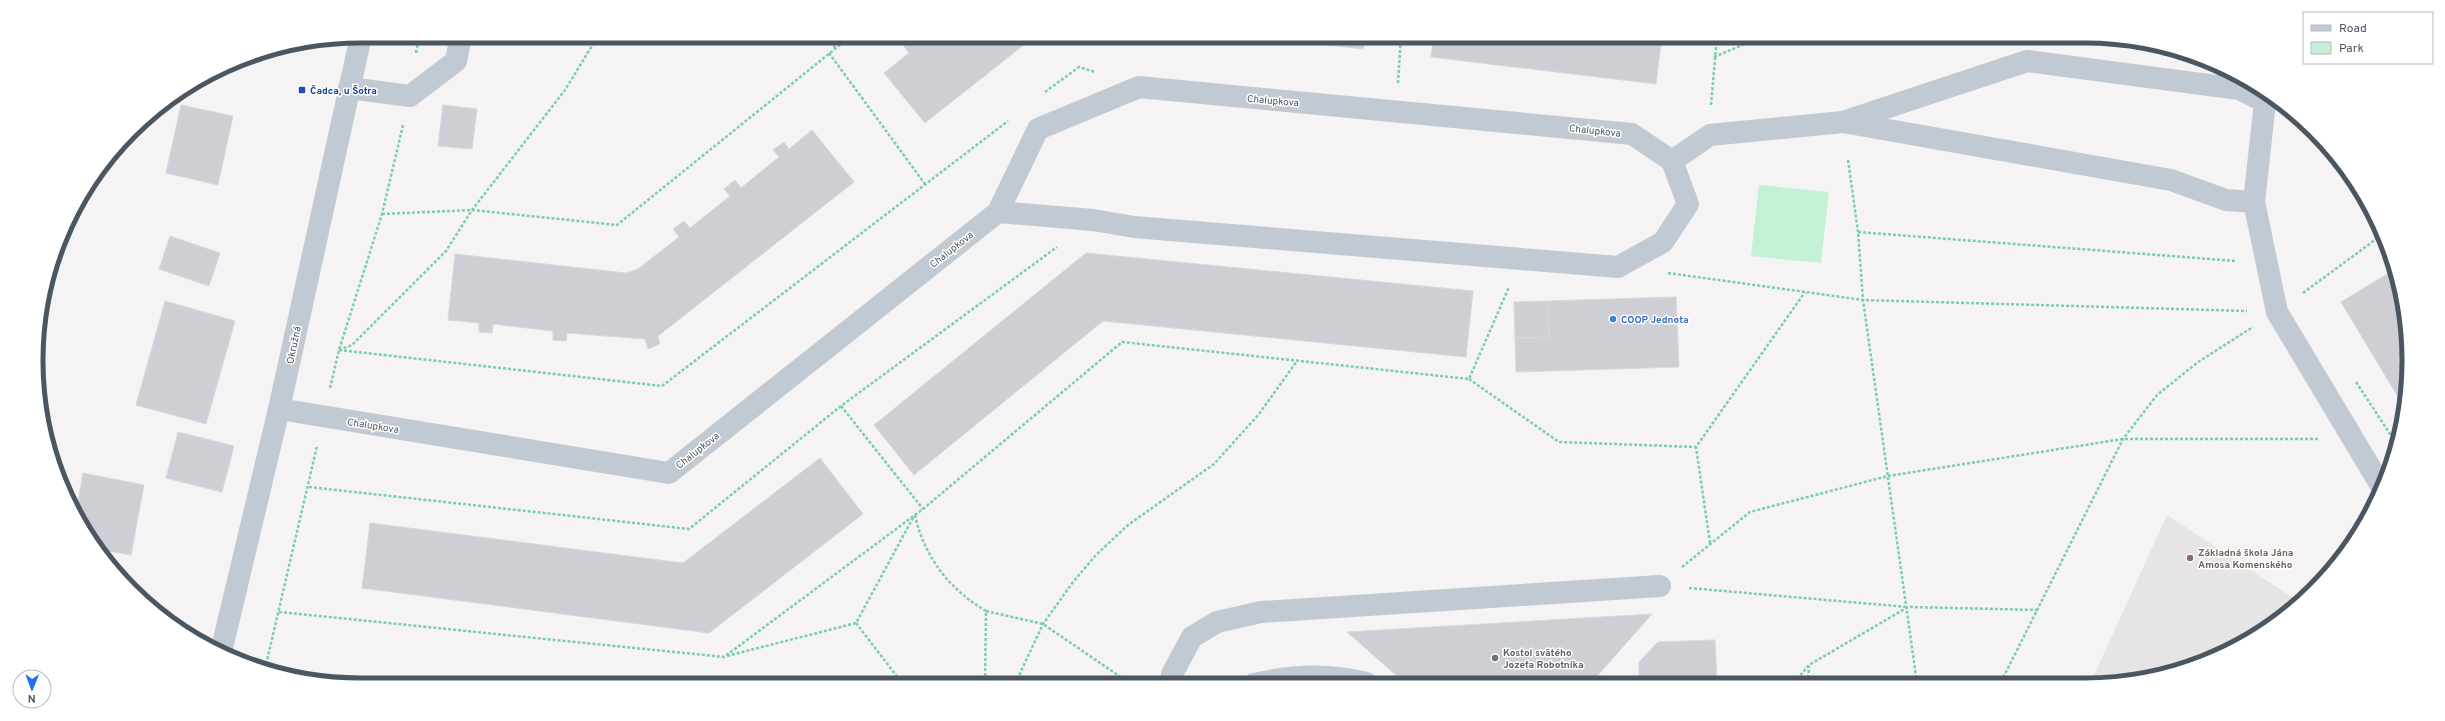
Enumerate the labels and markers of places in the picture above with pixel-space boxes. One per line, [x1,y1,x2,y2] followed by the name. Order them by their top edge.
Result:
[297,85,307,95] marker: Čadca, u Šotra
[310,85,377,98] place label: Čadca, u Šotra
[1608,314,1618,324] marker: COOP Jednota
[1621,314,1689,327] place label: COOP Jednota
[2198,547,2293,572] place label: Základná škola Jána Amosa Komenského
[2185,553,2195,563] marker: Základná škola Jána Amosa Komenského
[1503,647,1584,672] place label: Kostol svätého Jozefa Robotníka
[1490,653,1500,663] marker: Kostol svätého Jozefa Robotníka

